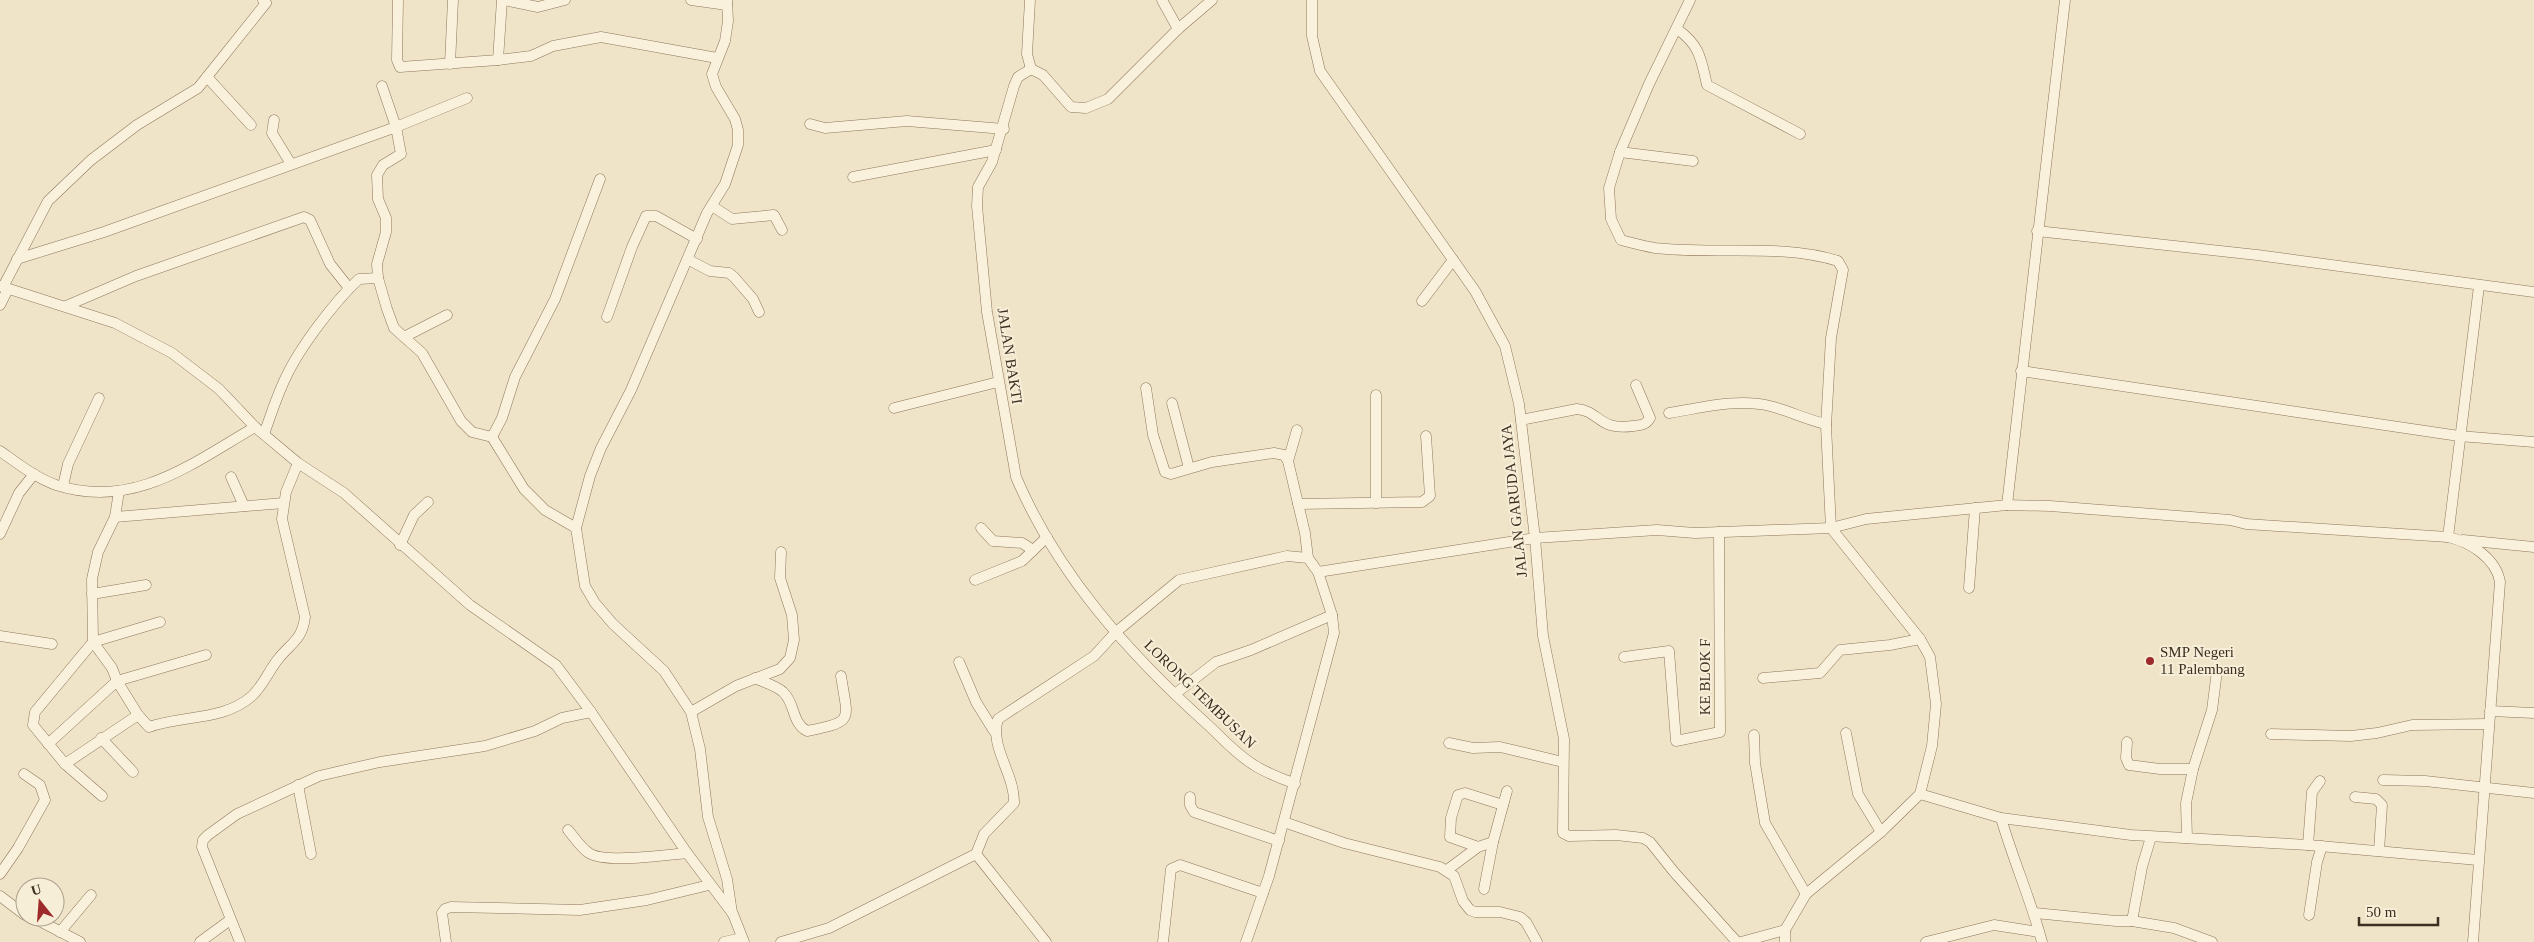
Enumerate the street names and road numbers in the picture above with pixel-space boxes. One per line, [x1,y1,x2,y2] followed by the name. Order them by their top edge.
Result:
[995,307,1025,405] street label: JALAN BAKTI
[1498,424,1530,578] street label: JALAN GARUDA JAYA
[1141,637,1259,751] street label: LORONG TEMBUSAN
[1697,639,1713,715] street label: KE BLOK F

